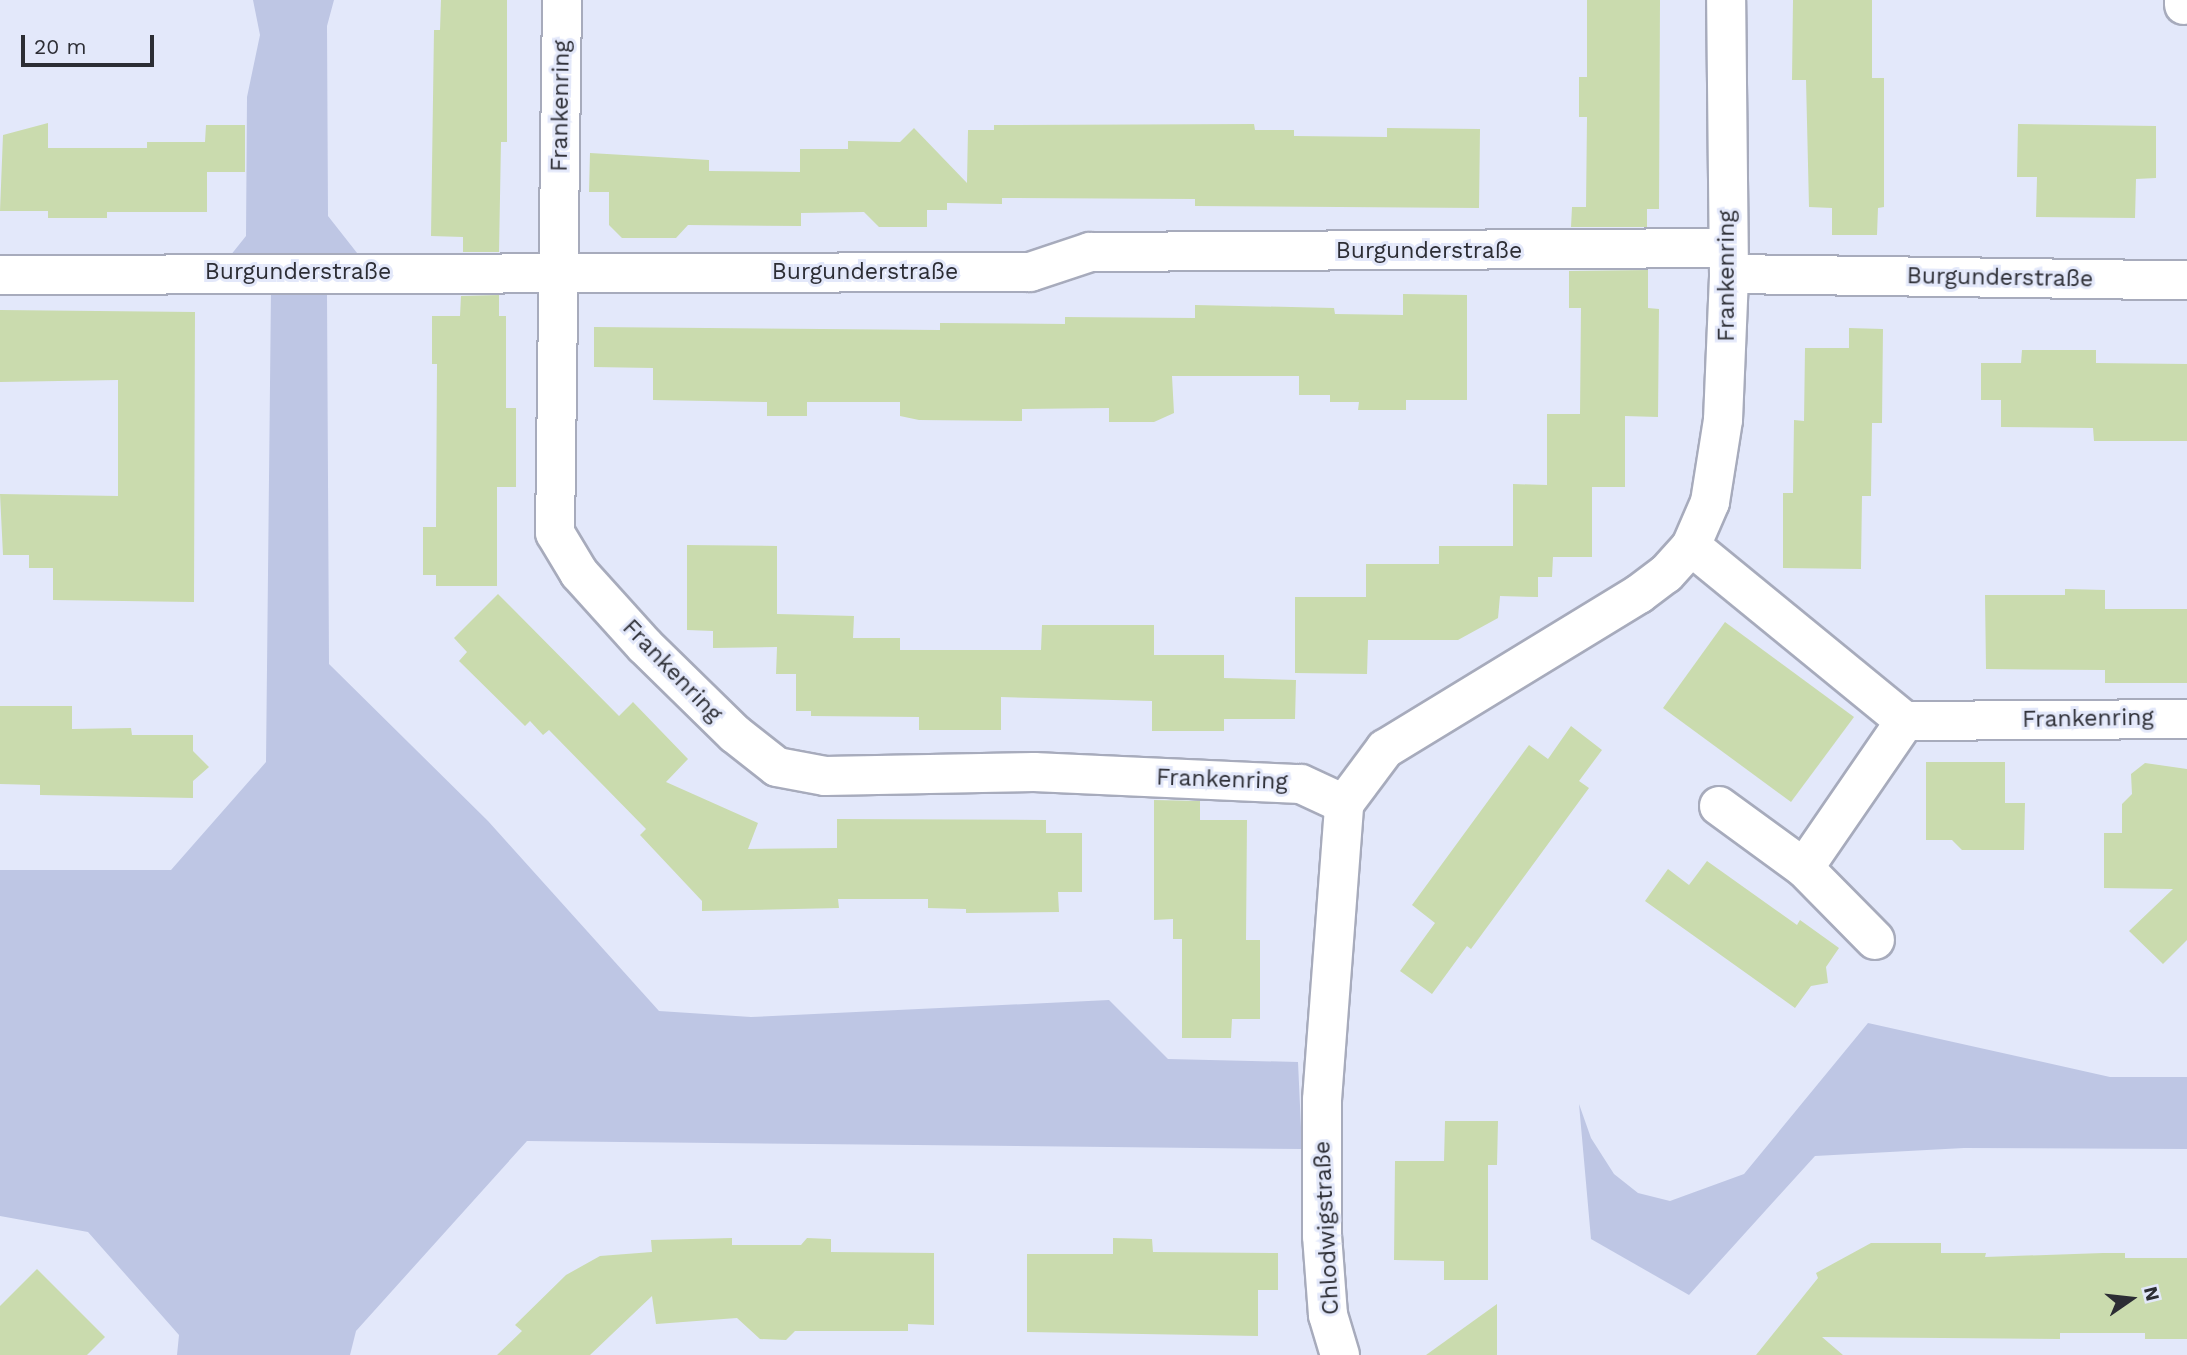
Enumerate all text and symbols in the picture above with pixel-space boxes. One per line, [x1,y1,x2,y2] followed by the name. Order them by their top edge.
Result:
[24,21,158,65] scale bar
[34,34,86,59] text: 20 m
[546,40,576,172] street label: Frankenring
[1713,210,1741,342] street label: Frankenring
[1336,237,1522,265] street label: Burgunderstraße
[205,258,391,286] street label: Burgunderstraße
[772,258,958,286] street label: Burgunderstraße
[1906,263,2094,293] street label: Burgunderstraße
[616,614,728,728] street label: Frankenring
[2022,704,2154,734] street label: Frankenring
[1156,764,1288,796] street label: Frankenring
[1309,1140,1345,1316] street label: Chlodwigstraße
[2096,1264,2166,1334] north arrow
[2139,1284,2165,1303] text: N

